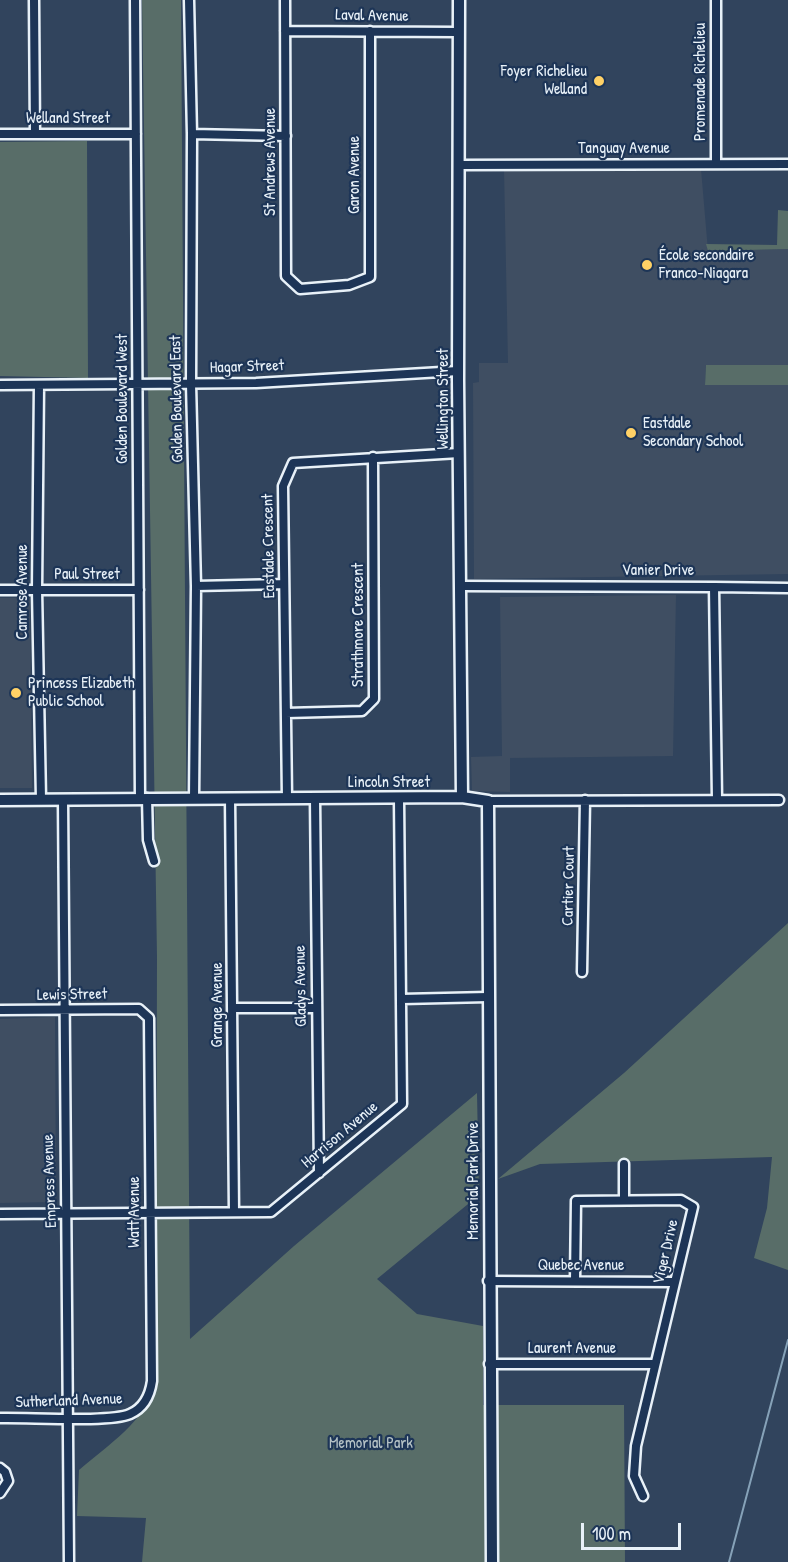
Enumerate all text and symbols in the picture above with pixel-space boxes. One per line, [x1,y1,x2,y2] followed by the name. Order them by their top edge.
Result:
[335,6,409,26] street label: Laval Avenue
[691,23,711,141] street label: Promenade Richelieu
[501,62,587,100] place label: Foyer Richelieu Welland
[592,74,606,88] marker: Foyer Richelieu Welland
[261,108,281,216] street label: St Andrews Avenue
[26,109,110,129] street label: Welland Street
[345,136,365,214] street label: Garon Avenue
[578,139,670,159] street label: Tanguay Avenue
[659,246,754,284] place label: École secondaire Franco-Niagara
[640,258,654,272] marker: École secondaire Franco-Niagara
[113,334,133,464] street label: Golden Boulevard West
[166,335,188,463] street label: Golden Boulevard East
[434,348,454,450] street label: Wellington Street
[210,356,284,378] street label: Hagar Street
[643,414,743,452] place label: Eastdale Secondary School
[624,426,638,440] marker: Eastdale Secondary School
[258,494,280,598] street label: Eastdale Crescent
[13,544,33,640] street label: Camrose Avenue
[622,561,694,581] street label: Vanier Drive
[349,563,369,687] street label: Strathmore Crescent
[54,565,120,585] street label: Paul Street
[28,674,134,712] place label: Princess Elizabeth Public School
[9,686,23,700] marker: Princess Elizabeth Public School
[348,773,430,793] street label: Lincoln Street
[559,846,579,926] street label: Cartier Court
[291,945,311,1027] street label: Gladys Avenue
[208,962,228,1048] street label: Grange Avenue
[37,985,107,1005] street label: Lewis Street
[298,1098,382,1172] street label: Harrison Avenue
[464,1122,484,1240] street label: Memorial Park Drive
[39,1134,61,1228] street label: Empress Avenue
[125,1176,145,1248] street label: Watt Avenue
[649,1218,683,1286] street label: Viger Drive
[538,1256,624,1276] street label: Quebec Avenue
[528,1339,616,1359] street label: Laurent Avenue
[15,1390,123,1412] street label: Sutherland Avenue
[329,1434,413,1454] park label: Memorial Park
[584,1511,684,1549] scale bar
[592,1521,631,1546] text: 100 m

